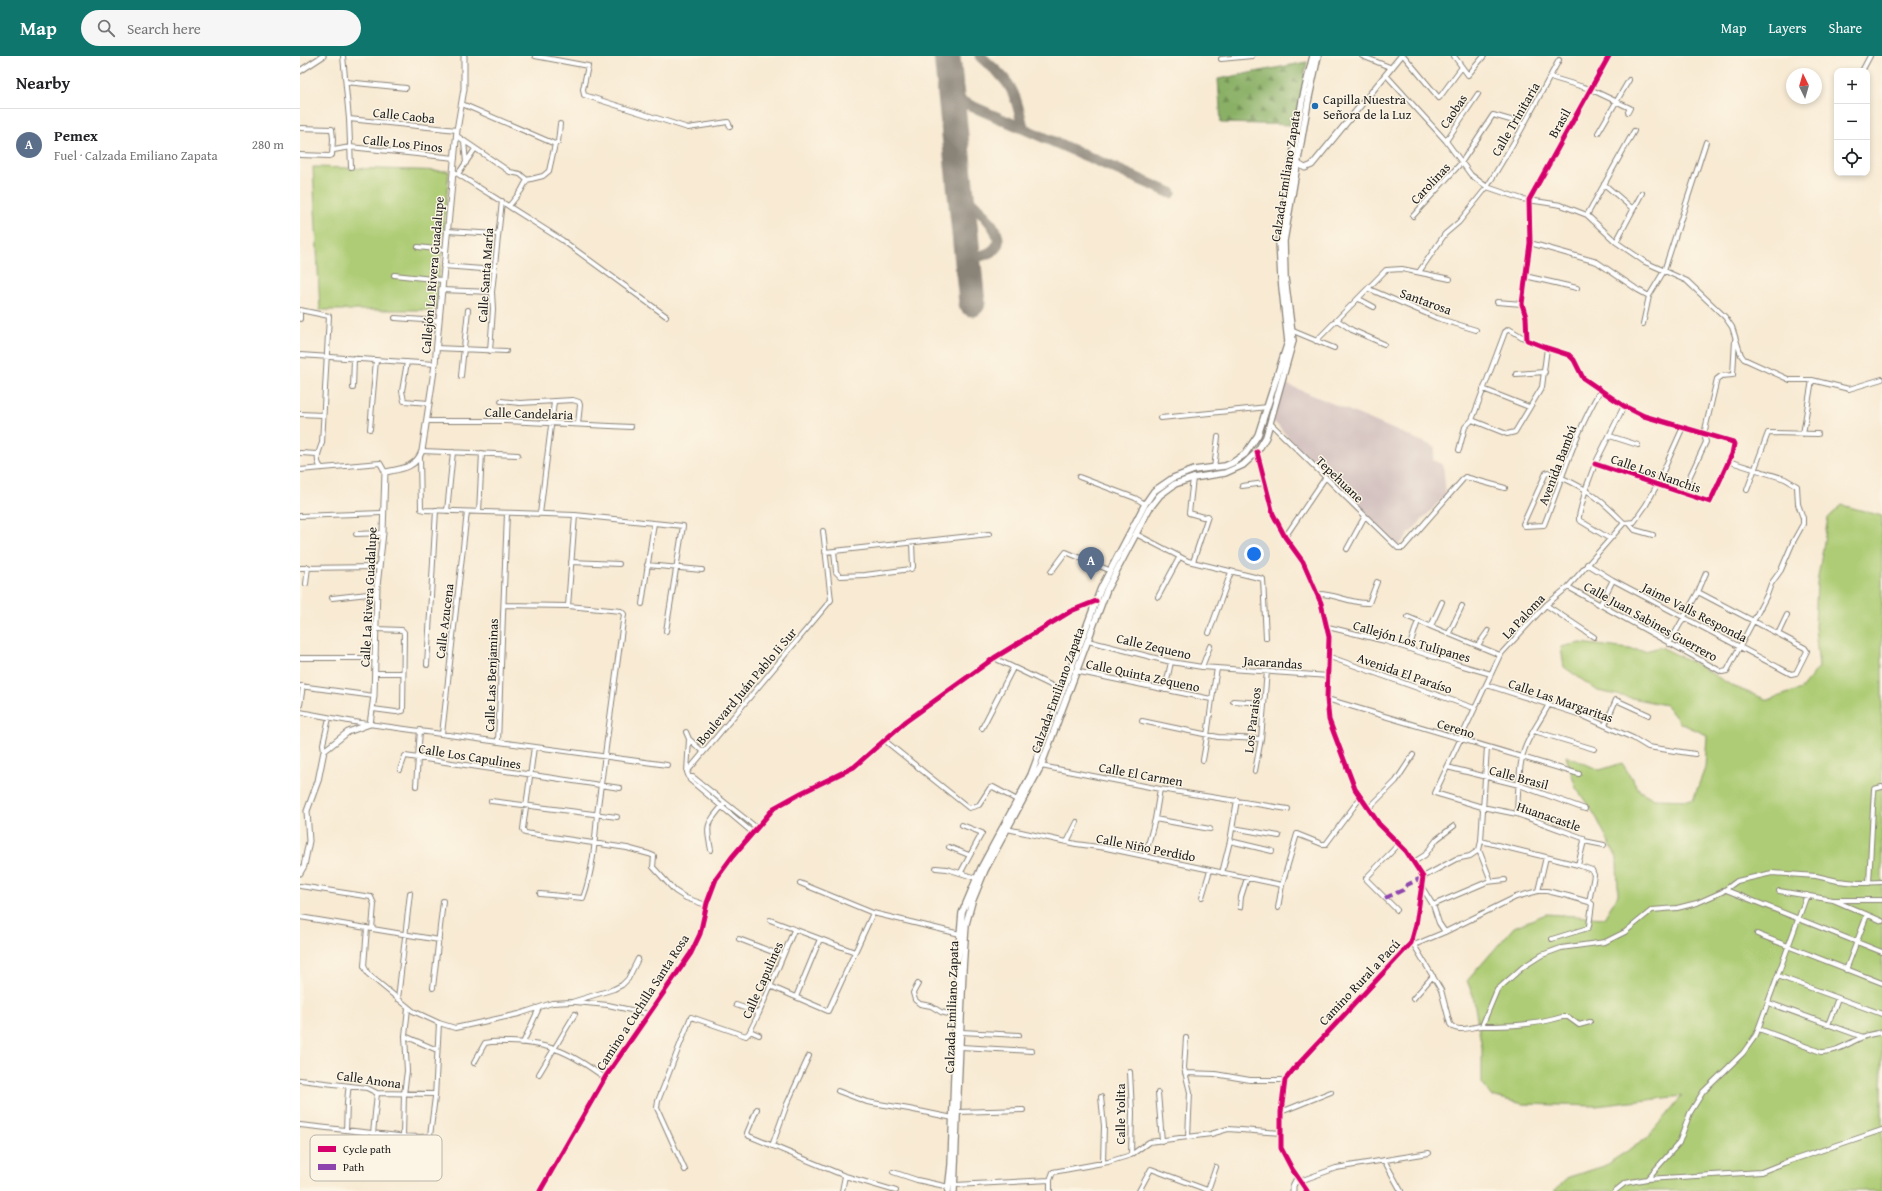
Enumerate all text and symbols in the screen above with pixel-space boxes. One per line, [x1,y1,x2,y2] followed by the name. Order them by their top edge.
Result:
[81,10,361,46] search box
[20,14,57,42] text: Map
[95,17,117,39] icon: search
[127,18,201,39] text: Search here
[1721,18,1747,38] text: Map
[1769,18,1807,38] text: Layers
[1829,18,1862,38] text: Share
[1786,68,1822,104] north arrow
[1834,68,1870,176] map controls
[1834,68,1870,104] button: +
[16,70,70,95] text: Nearby
[1487,78,1545,160] street label: Calle Trinitaria
[1323,90,1412,124] place label: Capilla Nuestra Señora de la Luz
[1435,90,1472,132] street label: Caobas
[1310,101,1320,111] marker: Capilla Nuestra Señora de la Luz
[372,103,437,128] street label: Calle Caoba
[1834,104,1870,140] button: −
[1544,105,1575,142] street label: Brasil
[1266,108,1305,243] street label: Calzada Emiliano Zapata
[54,125,98,146] text: Pemex
[362,130,444,157] street label: Calle Los Pinos
[25,135,33,154] text: A
[252,135,284,154] text: 280 m
[1834,140,1870,176] button: locate
[54,146,218,165] text: Fuel · Calzada Emiliano Zapata
[1406,158,1455,208] street label: Carolinas
[416,196,449,354] street label: Callejón La Rivera Guadalupe
[473,226,498,323] street label: Calle Santa María
[1397,283,1455,320] street label: Santarosa
[485,402,574,425] street label: Calle Candelaria
[1533,422,1581,508] street label: Avenida Bambú
[1608,449,1703,498] street label: Calle Los Nanchis
[1312,452,1368,507] street label: Tepehuane
[355,527,382,668] street label: Calle La Rivera Guadalupe
[1244,544,1264,564] your location
[1078,547,1104,580] pin: A
[1580,577,1721,666] street label: Calle Juan Sabines Guerrero
[1637,577,1751,648] street label: Jaime Valls Responda
[430,582,459,660] street label: Calle Azucena
[1497,589,1550,643] street label: La Paloma
[1351,616,1473,667] street label: Callejón Los Tulipanes
[480,618,503,732] street label: Calle Las Benjaminas
[692,623,802,749] street label: Boulevard Juán Pablo Ii Sur
[1026,624,1089,756] street label: Calzada Emiliano Zapata
[1115,629,1194,664] street label: Calle Zequeno
[1355,648,1455,699] street label: Avenida El Paraíso
[1241,651,1303,674] street label: Jacarandas
[1084,654,1202,697] street label: Calle Quinta Zequeno
[1506,674,1616,727] street label: Calle Las Margaritas
[1239,686,1266,754] street label: Los Paraisos
[1435,714,1477,743] street label: Cereno
[417,739,523,774] street label: Calle Los Capulines
[1097,758,1185,791] street label: Calle El Carmen
[1487,760,1551,795] street label: Calle Brasil
[1514,797,1583,836] street label: Huanacastle
[1095,829,1198,867] street label: Calle Niño Perdido
[591,930,694,1074] street label: Camino a Cuchilla Santa Rosa
[1314,935,1404,1030] street label: Camino Rural a Pacú
[737,939,788,1022] street label: Calle Capulines
[940,940,963,1074] street label: Calzada Emiliano Zapata
[336,1066,403,1094] street label: Calle Anona
[1111,1083,1130,1145] street label: Calle Yolita
[310,1135,442,1181] legend
[343,1141,392,1157] text: Cycle path
[343,1159,365,1175] text: Path

